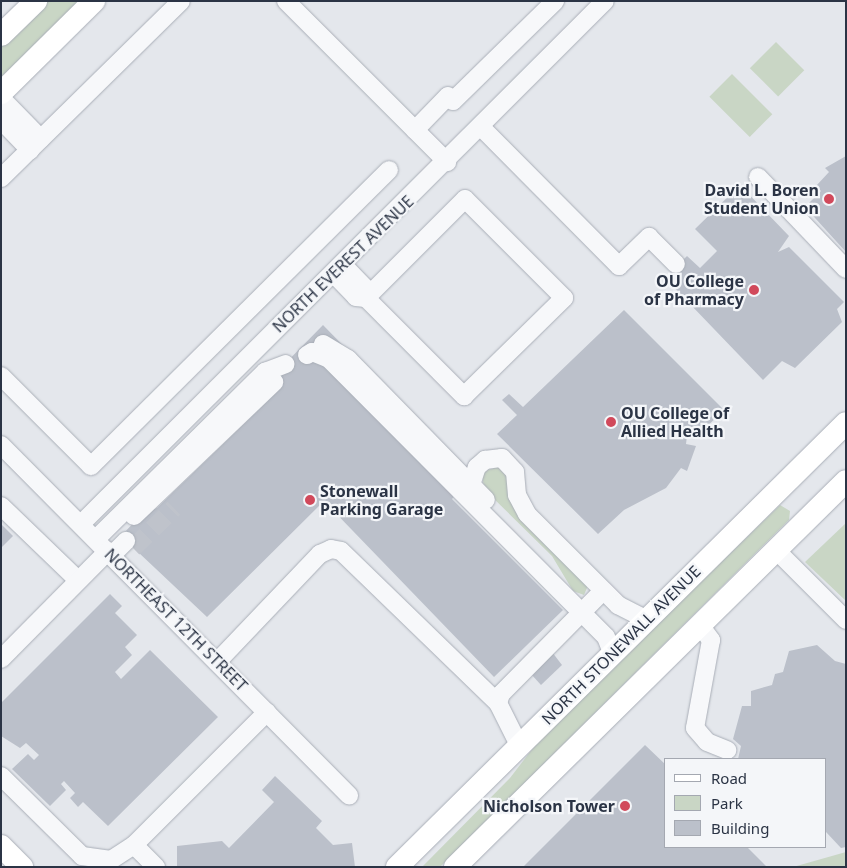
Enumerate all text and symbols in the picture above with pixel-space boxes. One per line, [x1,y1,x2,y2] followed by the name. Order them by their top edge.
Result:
[704,180,819,218] place label: David L. Boren Student Union
[269,192,417,336] street label: NORTH EVEREST AVENUE
[823,193,835,205] marker: David L. Boren Student Union
[644,271,744,309] place label: OU College of Pharmacy
[748,284,760,296] marker: OU College of Pharmacy
[621,403,729,441] place label: OU College of Allied Health
[605,416,617,428] marker: OU College of Allied Health
[320,481,443,519] place label: Stonewall Parking Garage
[304,494,316,506] marker: Stonewall Parking Garage
[101,545,251,695] street label: NORTHEAST 12TH STREET
[538,562,704,728] street label: NORTH STONEWALL AVENUE
[664,758,827,848] legend
[711,768,747,788] text: Road
[711,793,743,813] text: Park
[483,796,615,816] place label: Nicholson Tower
[619,800,631,812] marker: Nicholson Tower
[711,818,769,838] text: Building

